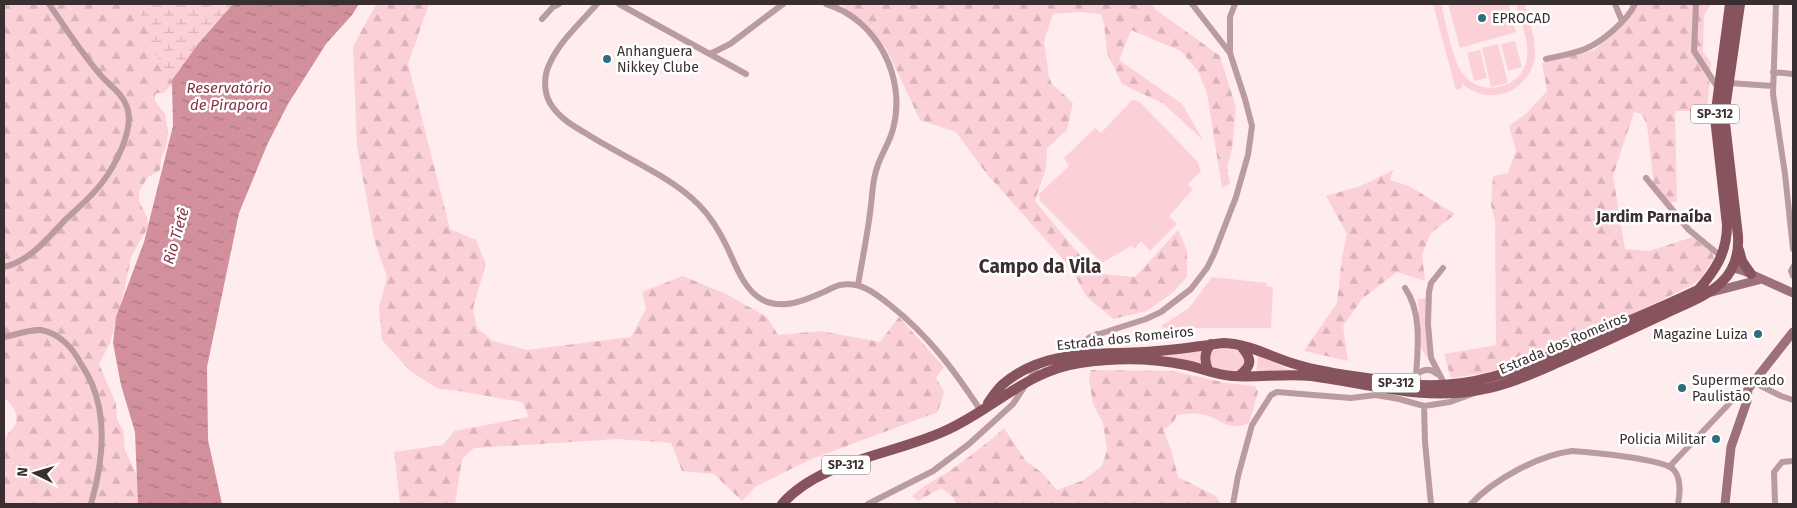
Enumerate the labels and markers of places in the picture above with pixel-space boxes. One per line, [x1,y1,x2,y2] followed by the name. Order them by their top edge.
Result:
[1492,10,1551,27] place label: EPROCAD
[1476,12,1488,24] marker: EPROCAD
[617,43,699,76] place label: Anhanguera Nikkey Clube
[601,53,613,65] marker: Anhanguera Nikkey Clube
[1653,326,1748,343] place label: Magazine Luiza
[1752,328,1764,340] marker: Magazine Luiza
[1692,372,1784,405] place label: Supermercado Paulistão
[1676,382,1688,394] marker: Supermercado Paulistão
[1619,431,1707,448] place label: Policia Militar
[1710,433,1722,445] marker: Policia Militar

